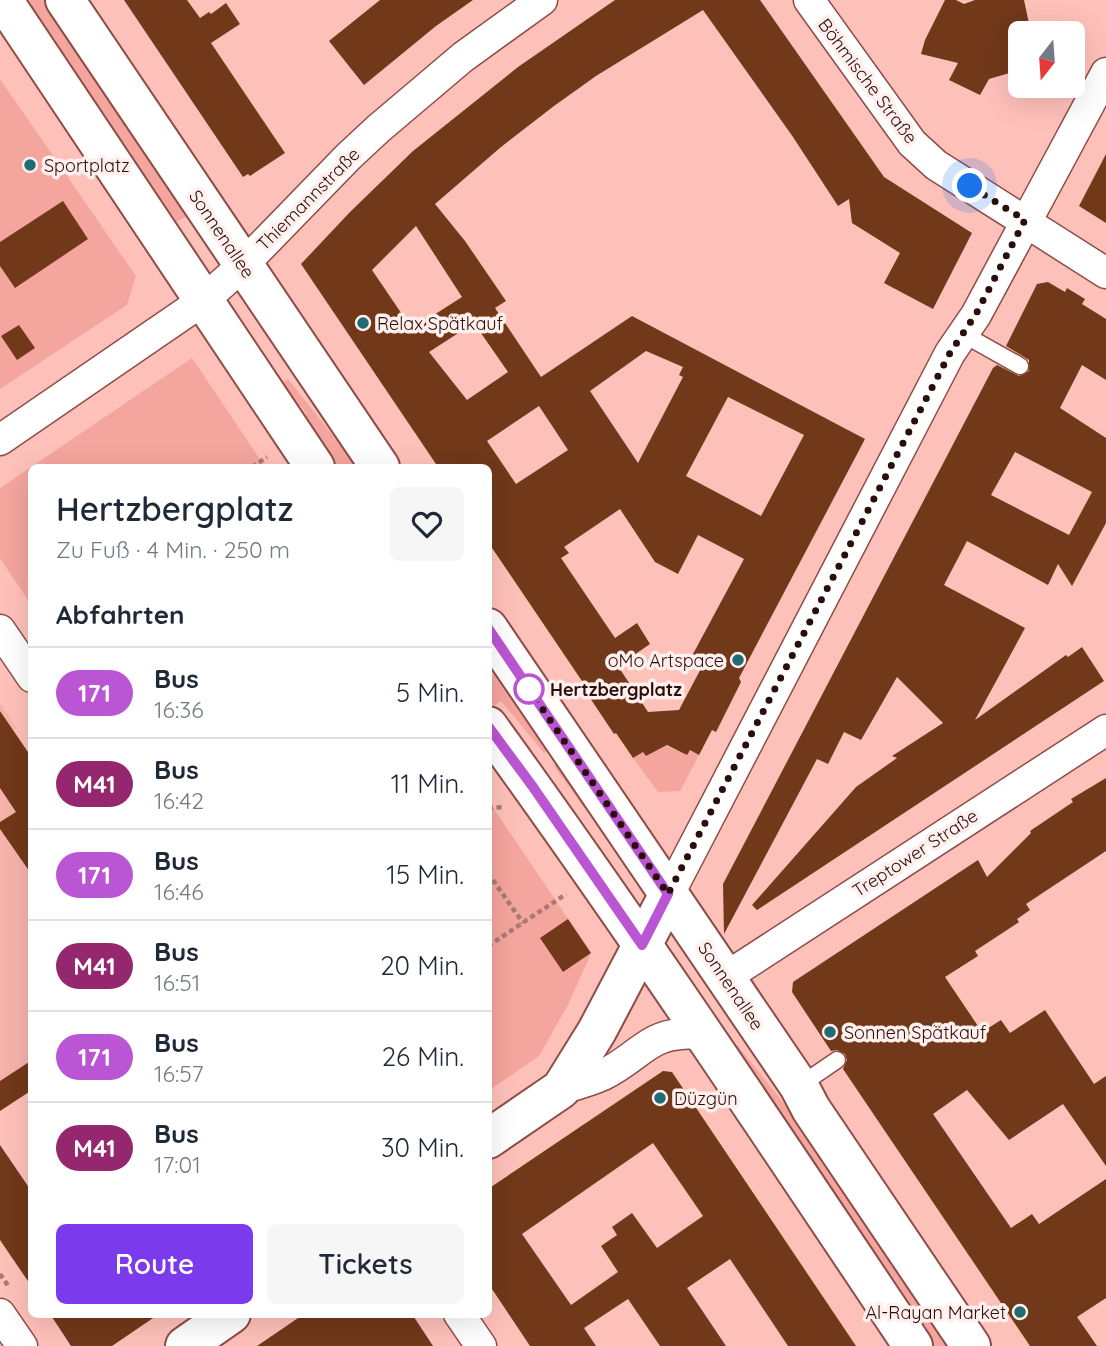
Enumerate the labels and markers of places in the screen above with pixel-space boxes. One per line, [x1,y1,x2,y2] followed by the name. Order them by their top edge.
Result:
[44,154,130,177] place label: Sportplatz
[22,157,38,173] marker: Sportplatz
[377,312,503,335] place label: Relax Spätkauf
[355,315,371,331] marker: Relax Spätkauf
[608,649,724,672] place label: oMo Artspace
[730,652,746,668] marker: oMo Artspace
[514,674,544,704] marker: Hertzbergplatz
[550,678,682,701] place label: Hertzbergplatz
[844,1021,987,1044] place label: Sonnen Spätkauf
[822,1024,838,1040] marker: Sonnen Spätkauf
[674,1087,738,1110] place label: Düzgün
[652,1090,668,1106] marker: Düzgün
[865,1301,1006,1324] place label: Al-Rayan Market
[1012,1304,1028,1320] marker: Al-Rayan Market

